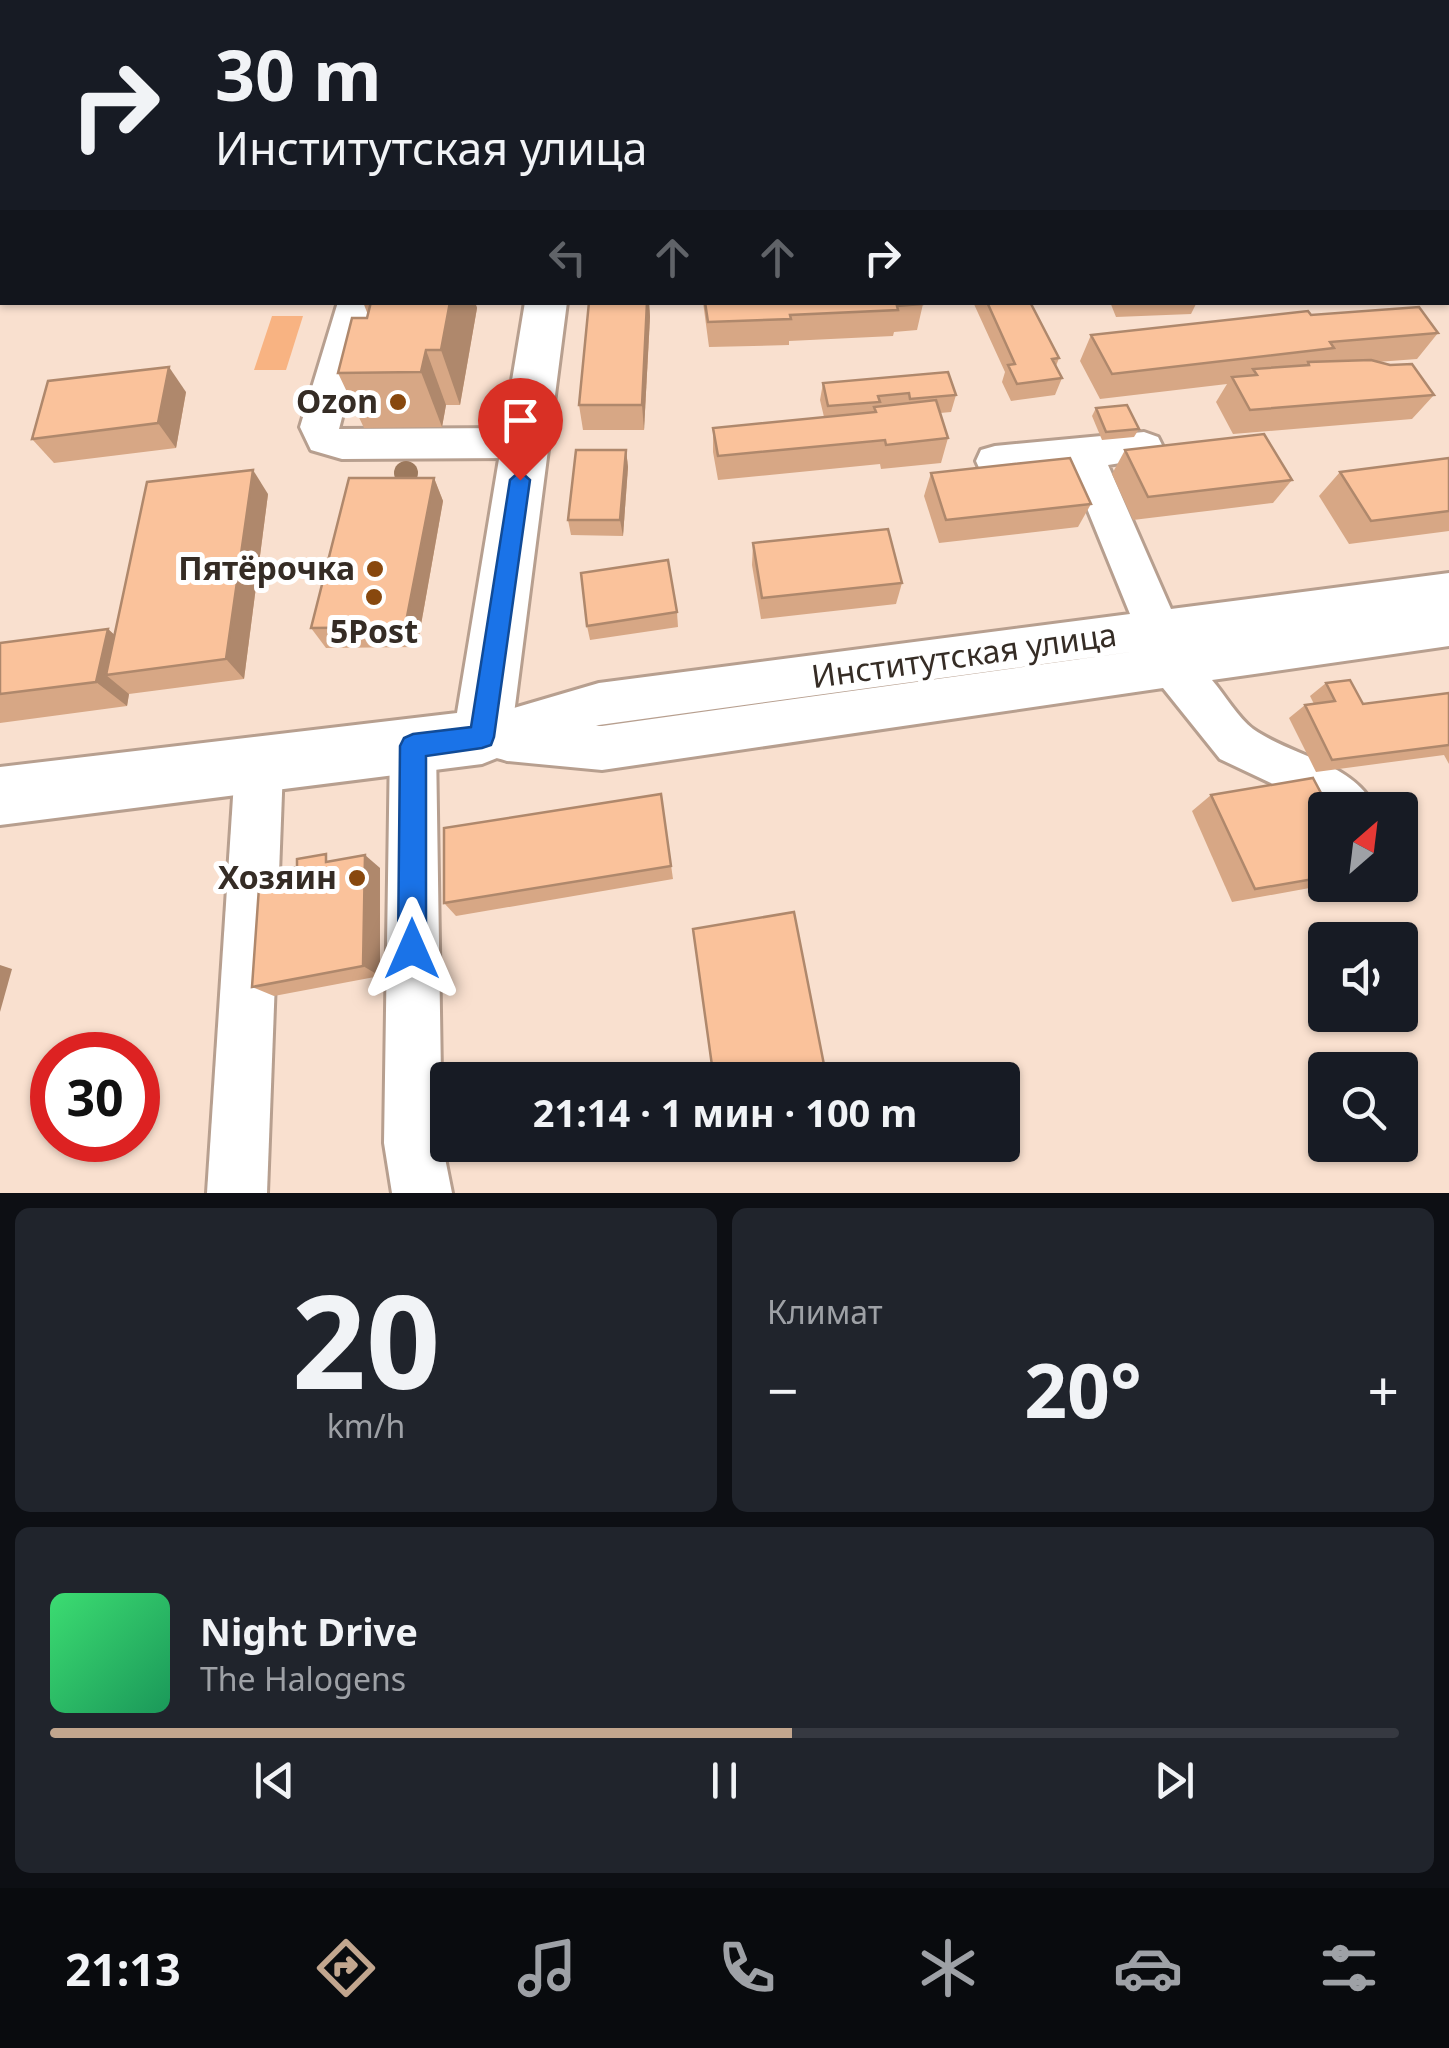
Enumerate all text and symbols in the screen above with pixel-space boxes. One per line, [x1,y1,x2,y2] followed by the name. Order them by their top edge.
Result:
[215,26,382,122] text: 30 m
[50,40,180,170] icon: right
[215,117,647,178] text: Институтская улица
[540,230,595,285] icon: left
[645,230,700,285] icon: ahead
[750,230,805,285] icon: ahead
[855,230,910,285] icon: right
[478,378,563,481] pin
[296,379,378,422] place label: Ozon
[387,391,409,413] marker: Ozon
[493,393,548,448] icon: arrive
[178,546,355,589] place label: Пятёрочка
[364,558,386,580] marker: Пятёрочка
[363,586,385,608] marker: 5Post
[330,609,418,652] place label: 5Post
[809,612,1119,697] street label: Институтская улица
[1308,792,1418,902] north arrow
[1308,792,1418,1162] map controls
[218,855,337,898] place label: Хозяин
[346,867,368,889] marker: Хозяин
[360,897,464,1001] position arrow
[1308,922,1418,1032] button: sound
[30,1032,160,1162] speed limit sign: 30
[1308,1052,1418,1162] button: search
[533,1086,917,1138] text: 21:14 · 1 мин · 100 m
[292,1250,440,1427] text: 20
[767,1290,883,1333] text: Климат
[1024,1338,1142,1440] text: 20°
[767,1352,798,1427] text: −
[1368,1352,1399,1427] text: +
[327,1404,405,1447] text: km/h
[200,1605,418,1657] text: Night Drive
[200,1657,406,1700] text: The Halogens
[247,1753,302,1808] icon: previous
[697,1753,752,1808] icon: pause
[1147,1753,1202,1808] icon: next
[311,1933,381,2003] icon: directions
[512,1933,582,2003] icon: music
[712,1933,782,2003] icon: phone
[913,1933,983,2003] icon: climate
[1113,1933,1183,2003] icon: car
[1314,1933,1384,2003] icon: filters
[65,1938,181,1999] text: 21:13

